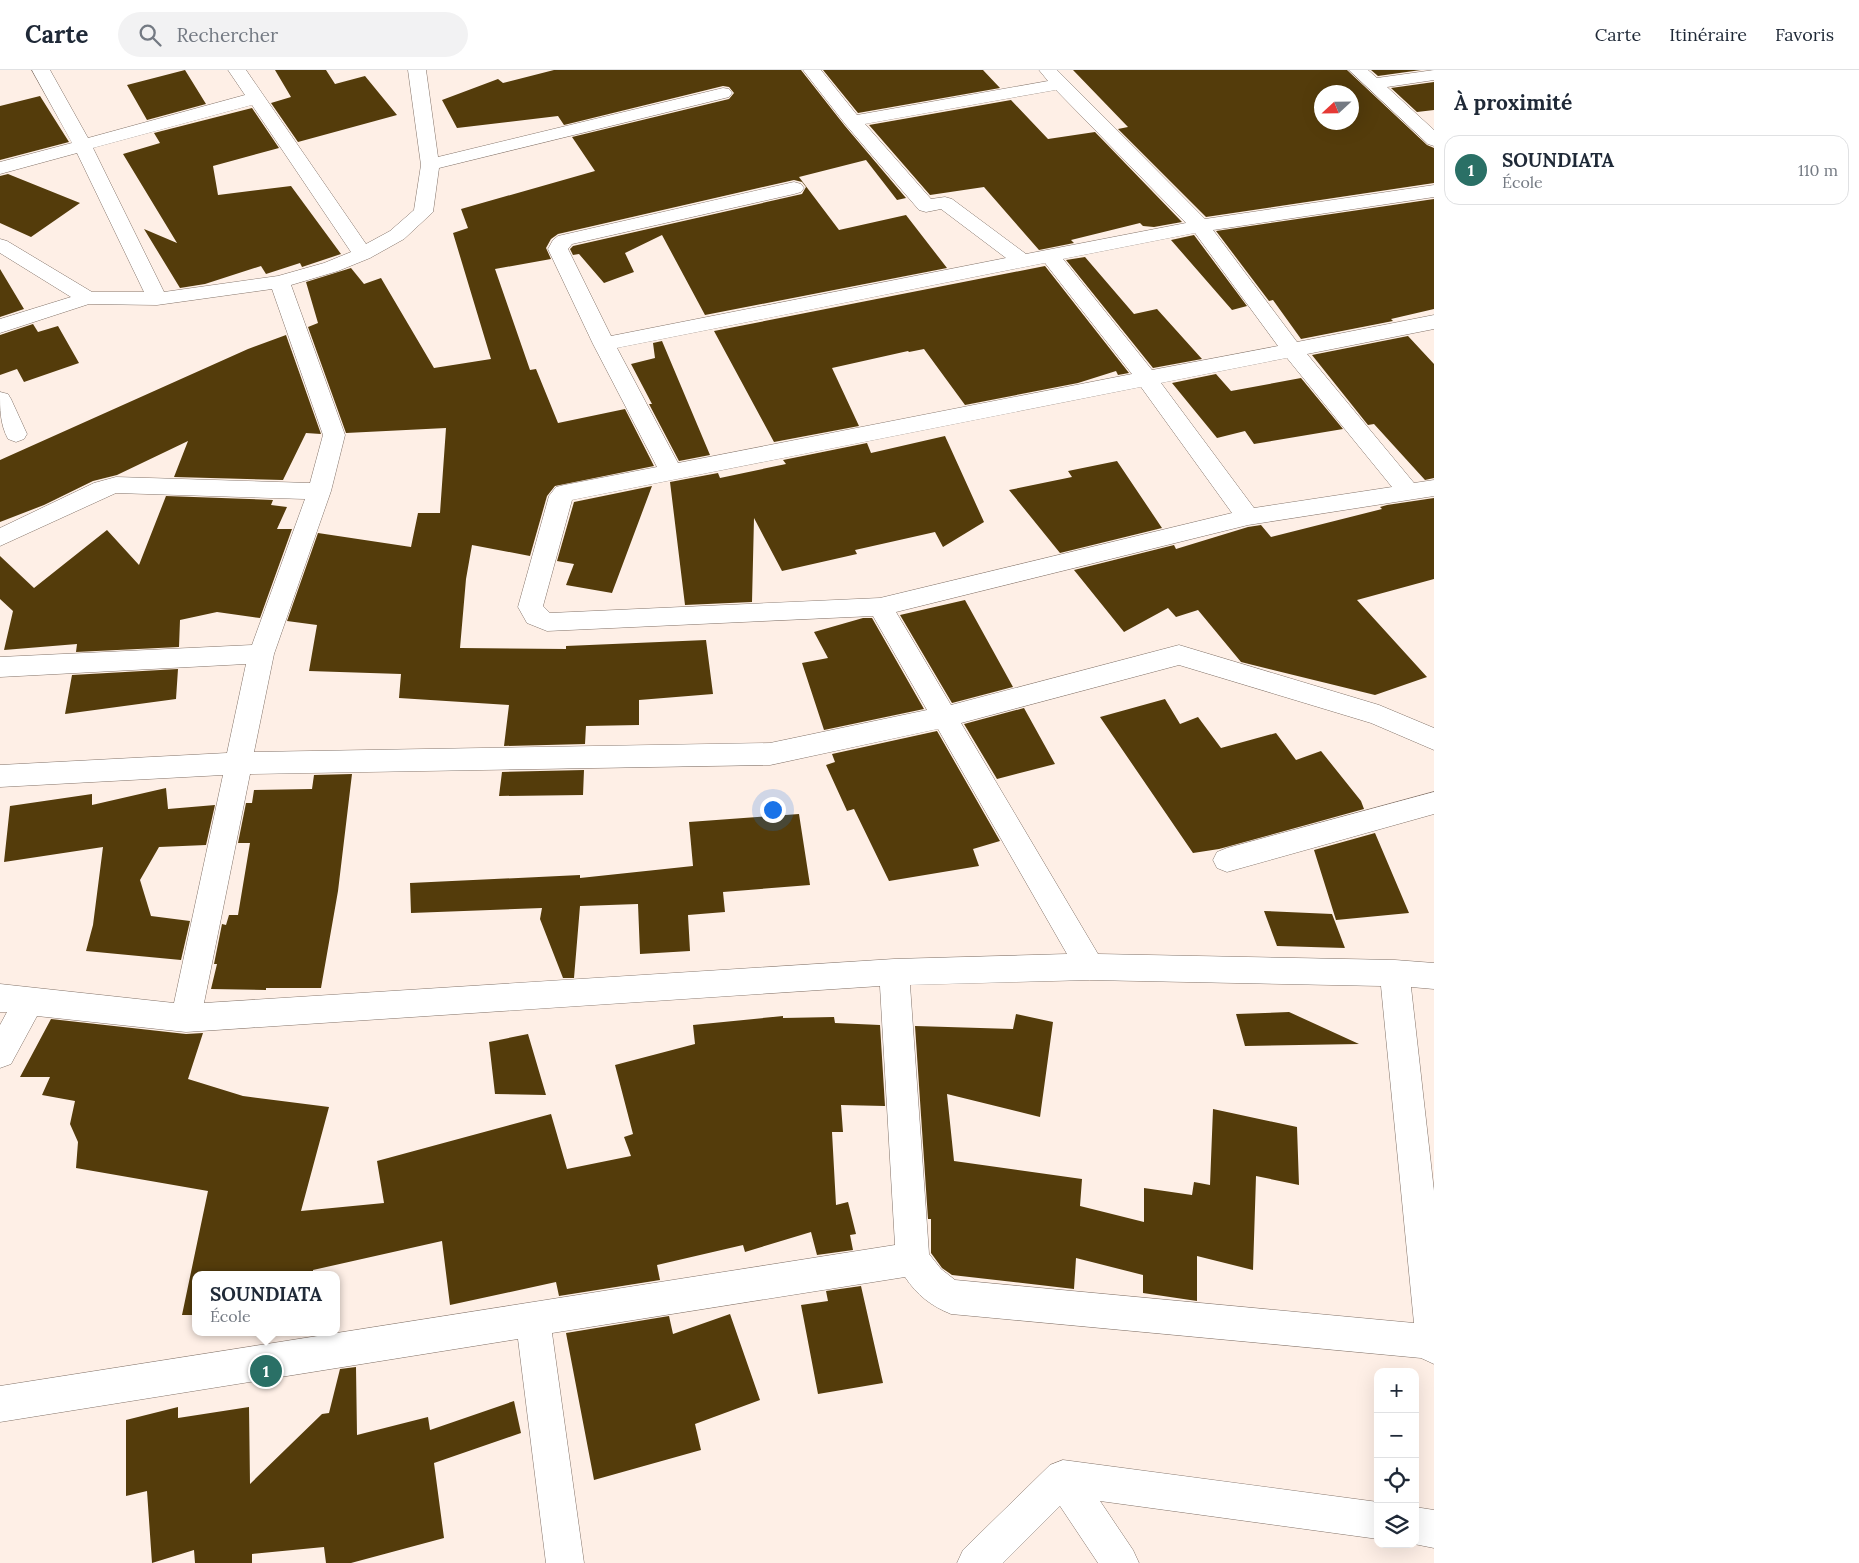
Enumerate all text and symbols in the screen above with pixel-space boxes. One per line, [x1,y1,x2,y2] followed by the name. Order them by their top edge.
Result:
[118,12,468,57] search box
[25,19,88,50] text: Carte
[136,21,164,49] icon: search
[176,23,278,47] text: Rechercher
[1595,23,1641,46] text: Carte
[1669,23,1747,46] text: Itinéraire
[1775,23,1834,46] text: Favoris
[1314,85,1359,130] north arrow
[1454,89,1572,116] text: À proximité
[1502,148,1614,172] text: SOUNDIATA
[1468,160,1474,180] text: 1
[1798,160,1838,180] text: 110 m
[1502,172,1543,192] text: École
[760,797,786,823] your location
[192,1271,340,1336] popup
[210,1282,322,1306] text: SOUNDIATA
[210,1306,251,1326] text: École
[250,1352,282,1390] pin: 1
[1374,1368,1419,1548] map controls
[1374,1368,1419,1413] button: +
[1374,1413,1419,1458] button: −
[1374,1458,1419,1503] button: locate
[1374,1503,1419,1548] button: layers

